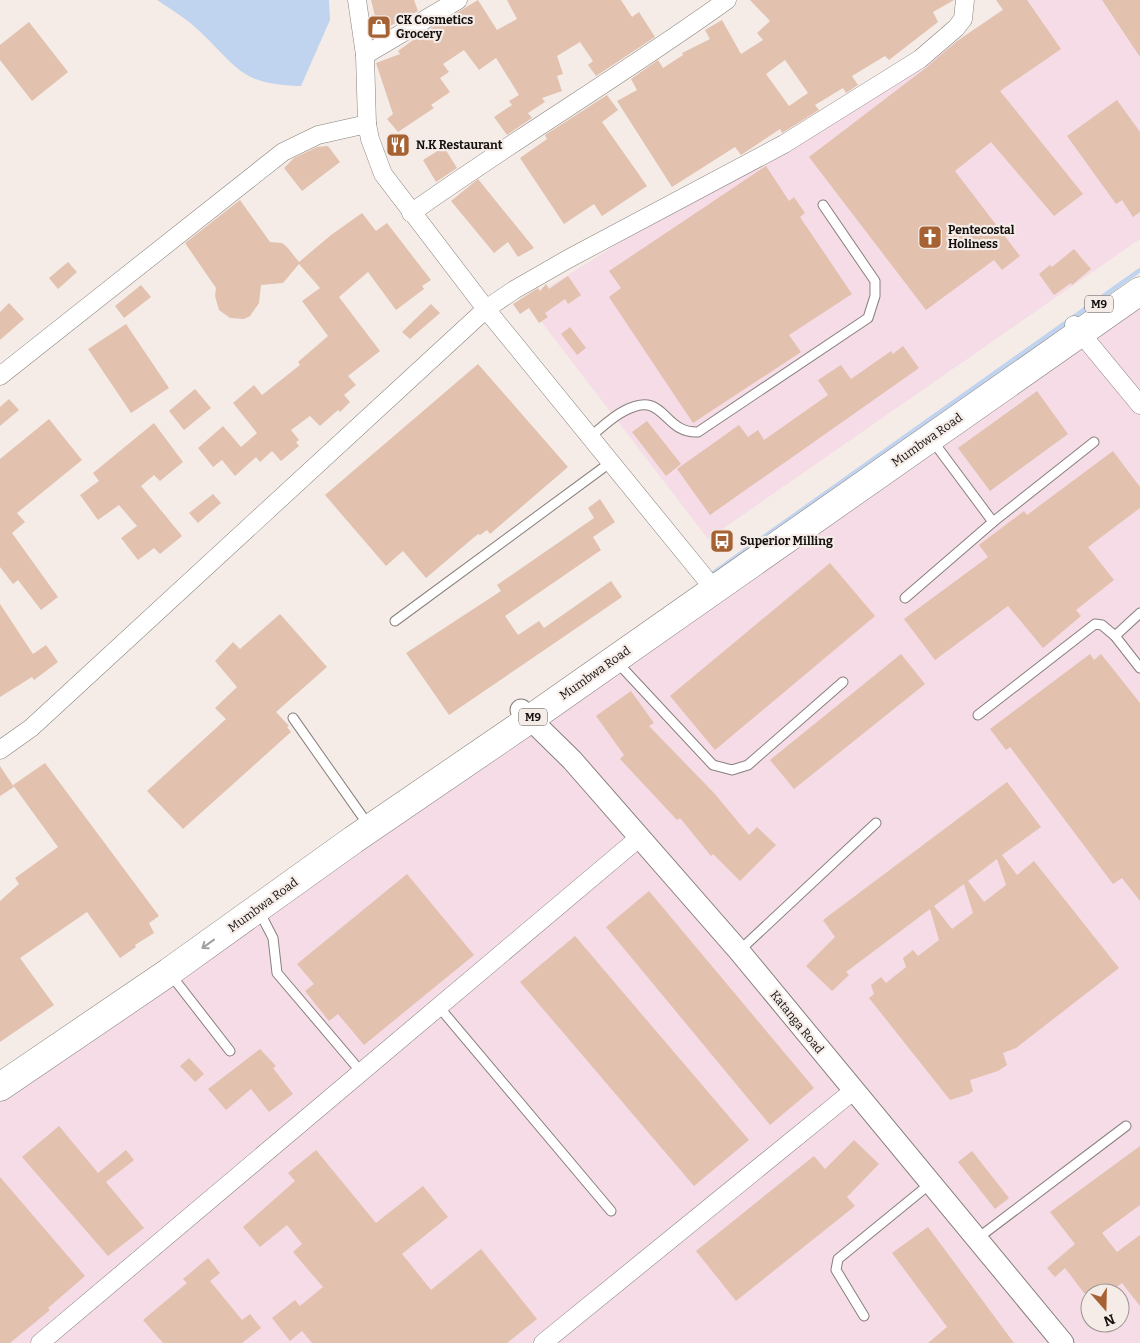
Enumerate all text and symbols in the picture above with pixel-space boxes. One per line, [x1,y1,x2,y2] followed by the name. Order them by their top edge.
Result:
[396,13,473,41] place label: CK Cosmetics Grocery
[366,14,392,40] shop icon: CK Cosmetics Grocery
[385,132,411,158] restaurant icon: N.K Restaurant
[416,138,503,152] place label: N.K Restaurant
[948,223,1015,251] place label: Pentecostal Holiness
[917,224,943,250] church icon: Pentecostal Holiness
[1085,296,1113,312] road number: M9
[889,411,965,469] street label: Mumbwa Road
[709,528,735,554] bus stop icon: Superior Milling
[740,534,833,548] place label: Superior Milling
[557,644,633,702] street label: Mumbwa Road
[519,709,547,726] road number: M9
[225,875,301,935] street label: Mumbwa Road
[202,939,215,950] one-way arrow
[767,988,827,1056] street label: Katanga Road
[1080,1283,1130,1333] north arrow
[1101,1310,1117,1330] text: N

